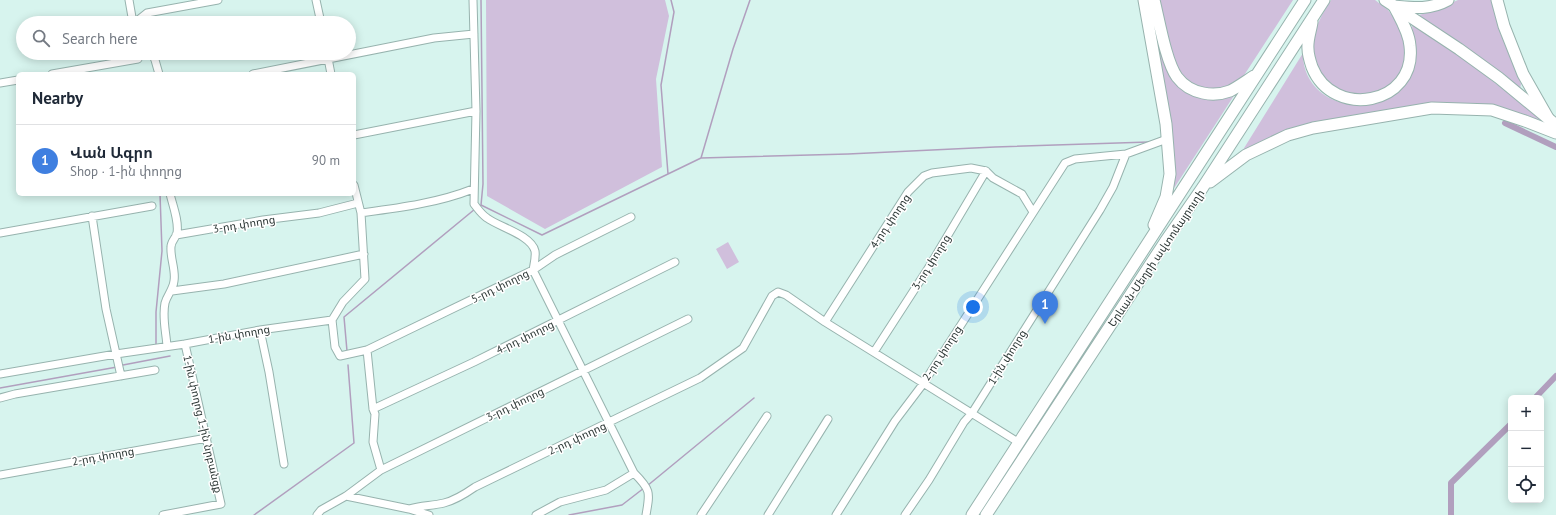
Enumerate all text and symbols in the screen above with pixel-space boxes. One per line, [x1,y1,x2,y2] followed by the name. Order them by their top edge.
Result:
[16,16,356,60] search box
[30,27,52,49] icon: search
[62,29,138,48] text: Search here
[32,87,83,109] text: Nearby
[70,143,153,162] text: Վան Ագրո
[41,152,49,169] text: 1
[312,152,340,169] text: 90 m
[70,163,182,180] text: Shop · 1-ին փողոց
[1105,187,1207,329] street label: Երևան-Մեղրի ավտոմայրուղի
[867,191,913,251] street label: 4-րդ փողոց
[212,212,276,236] street label: 3-րդ փողոց
[908,232,954,292] street label: 3-րդ փողոց
[469,266,531,306] street label: 5-րդ փողոց
[1032,291,1058,324] pin: 1
[963,297,983,317] your location
[494,317,556,357] street label: 4-րդ փողոց
[207,322,271,346] street label: 1-ին փողոց
[919,323,965,383] street label: 2-րդ փողոց
[985,327,1029,387] street label: 1-ին փողոց
[180,354,226,494] street label: 1-ին փողոց 1-ին նրբանցք
[484,384,546,424] street label: 3-րդ փողոց
[1508,395,1544,503] map controls
[1508,395,1544,431] button: +
[546,418,608,458] street label: 2-րդ փողոց
[1508,431,1544,467] button: −
[71,444,135,468] street label: 2-րդ փողոց
[1508,467,1544,503] button: locate

